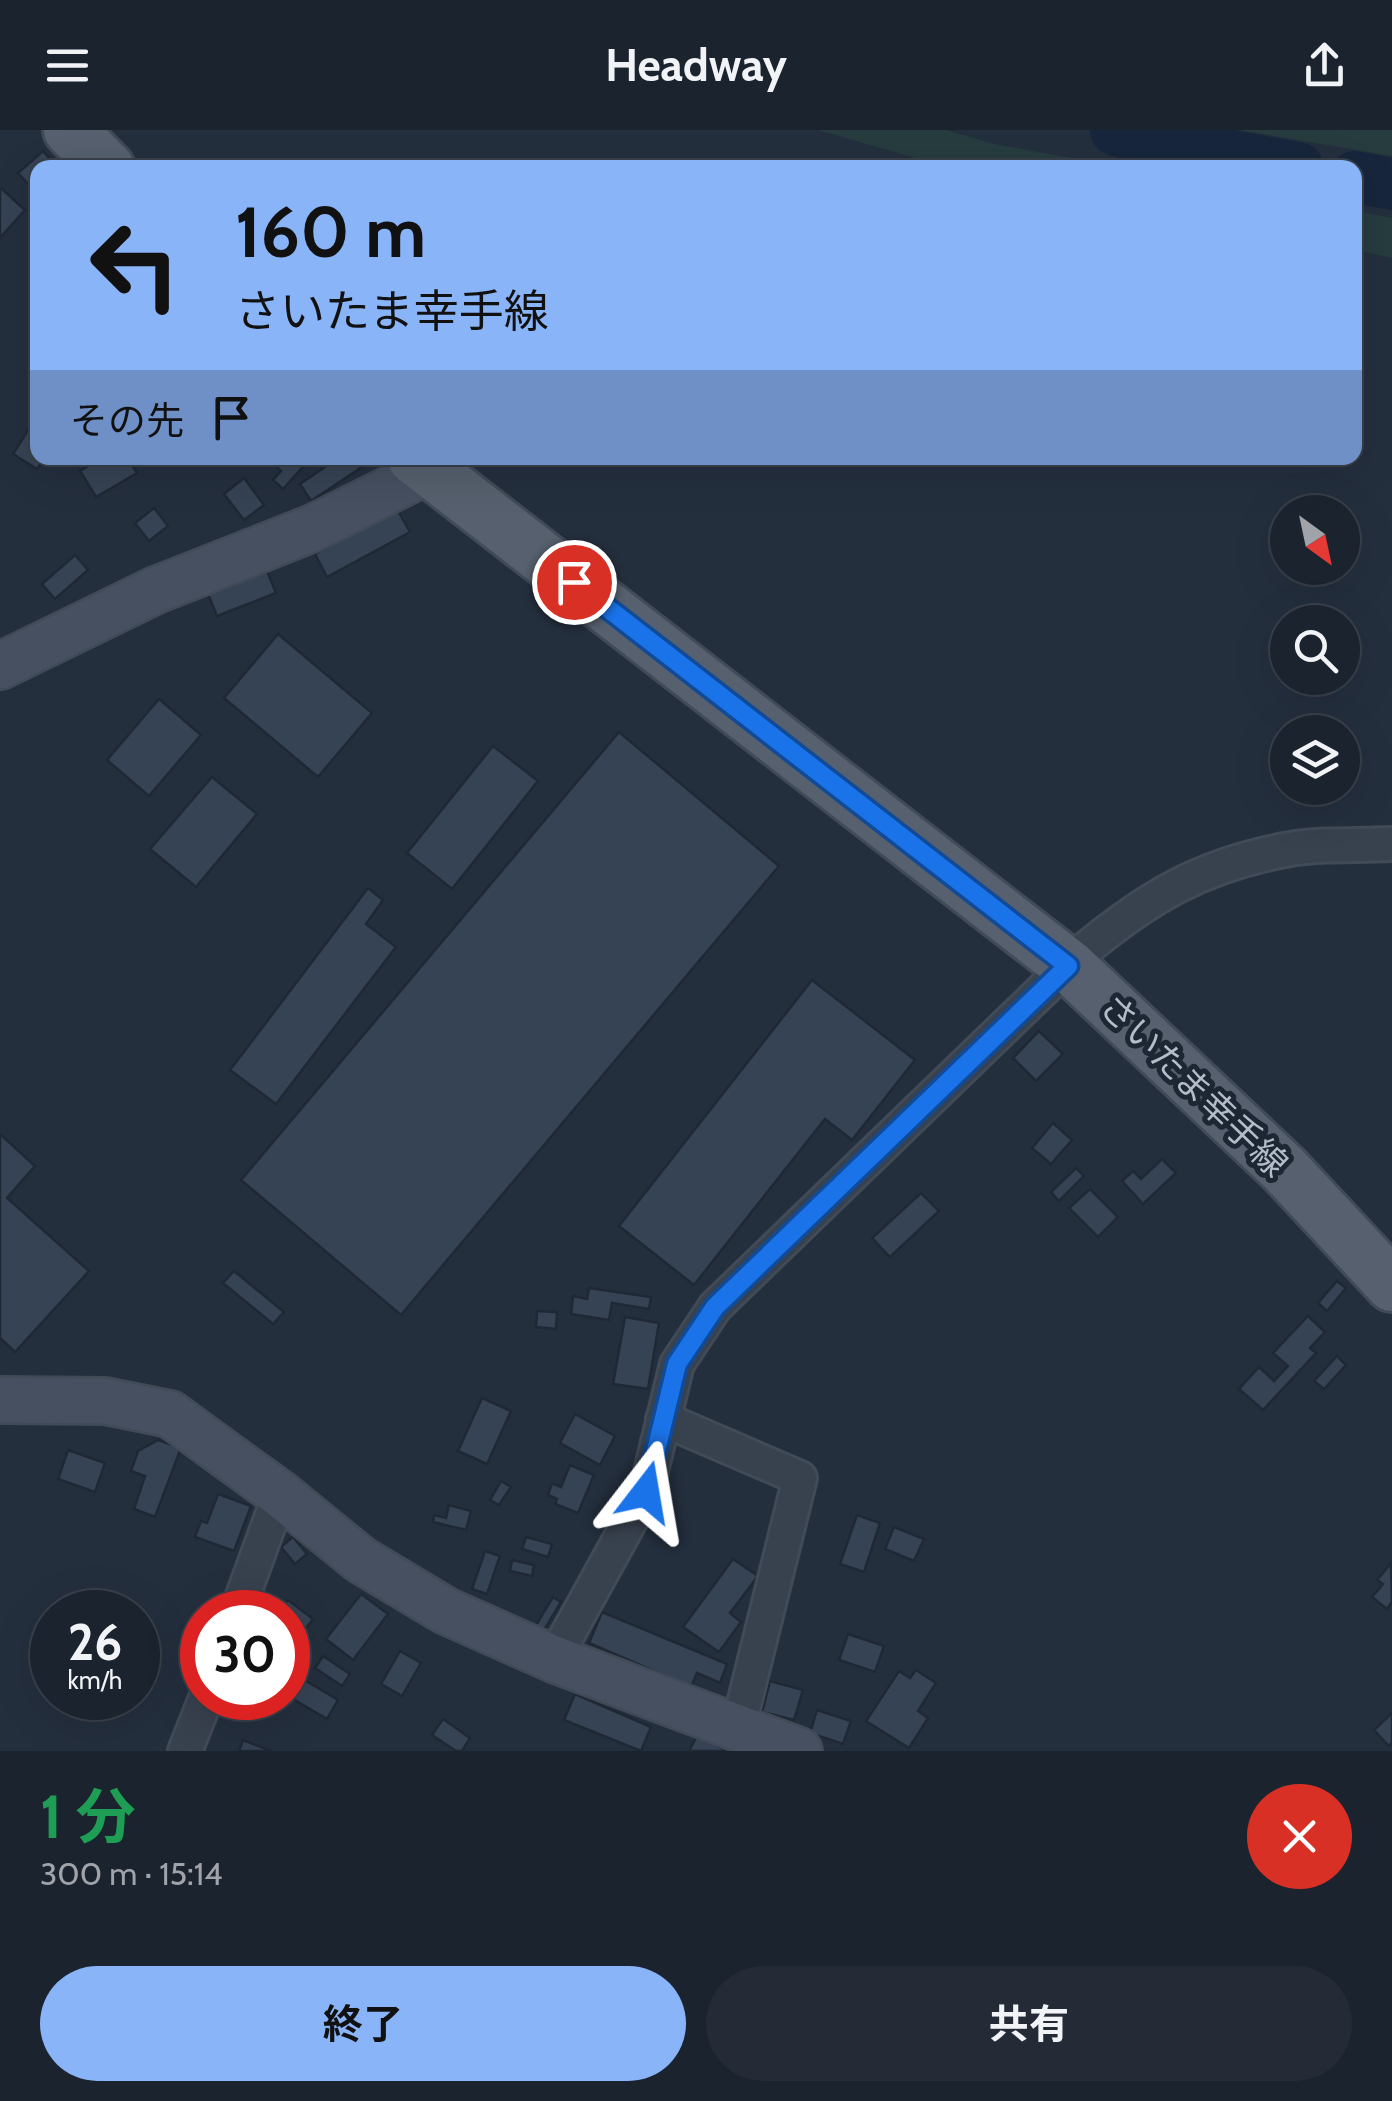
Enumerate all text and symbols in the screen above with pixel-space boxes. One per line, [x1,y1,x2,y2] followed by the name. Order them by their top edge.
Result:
[40,38,95,93] icon: menu
[605,38,787,92] text: Headway
[1297,38,1352,93] icon: share
[235,189,426,275] text: 160 m
[70,200,200,330] icon: left
[235,284,549,338] text: さいたま幸手線
[204,390,259,445] icon: arrive
[70,397,184,444] text: その先
[1270,495,1360,585] north arrow
[1270,495,1360,805] map controls
[532,540,617,625] pin
[547,555,602,610] icon: arrive
[1270,605,1360,695] button: search
[1270,715,1360,805] button: layers
[1091,985,1297,1185] street label: さいたま幸手線
[594,1440,698,1544] position arrow
[180,1590,310,1720] speed limit sign: 30
[68,1612,122,1673] text: 26
[68,1665,122,1695] text: km/h
[40,1780,136,1853] text: 1 分
[1247,1784,1352,1889] button: close
[40,1854,223,1893] text: 300 m · 15:14
[40,1966,686,2081] button: 終了
[706,1966,1352,2081] button: 共有

